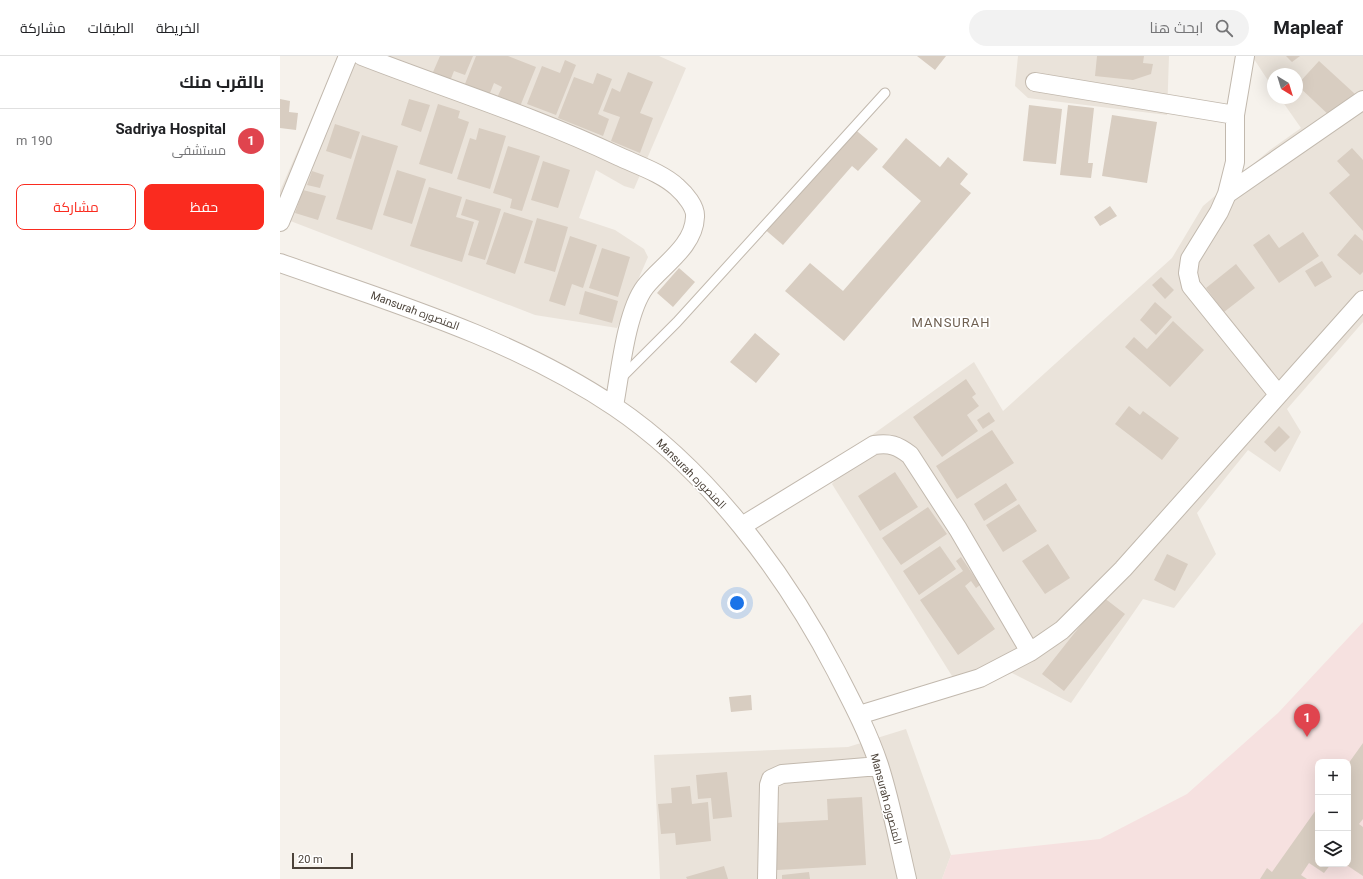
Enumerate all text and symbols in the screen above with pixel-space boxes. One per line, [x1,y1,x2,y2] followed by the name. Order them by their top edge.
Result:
[969,10,1249,46] search box
[1273,16,1343,39] text: Mapleaf
[1213,17,1235,39] icon: search
[1149,19,1203,37] text: ابحث هنا
[20,20,66,36] text: مشاركة
[88,20,134,36] text: الطبقات
[156,20,200,36] text: الخريطة
[1267,68,1303,104] north arrow
[180,72,264,92] text: بالقرب منك
[115,120,226,138] text: Sadriya Hospital
[16,133,53,148] text: 190 m
[247,133,255,148] text: 1
[172,143,226,158] text: مستشفى
[16,184,136,230] button: مشاركة
[144,184,264,230] button: حفظ
[369,289,461,333] street label: Mansurah المنصوره
[911,315,991,330] district label: MANSURAH
[653,436,729,512] street label: Mansurah المنصوره
[727,593,747,613] your location
[1294,704,1320,737] pin: 1
[868,752,904,846] street label: Mansurah المنصوره
[1315,759,1351,867] map controls
[1315,759,1351,795] button: +
[1315,795,1351,831] button: −
[1315,831,1351,867] button: layers
[292,851,353,870] scale bar
[298,853,323,866] text: 20 m

